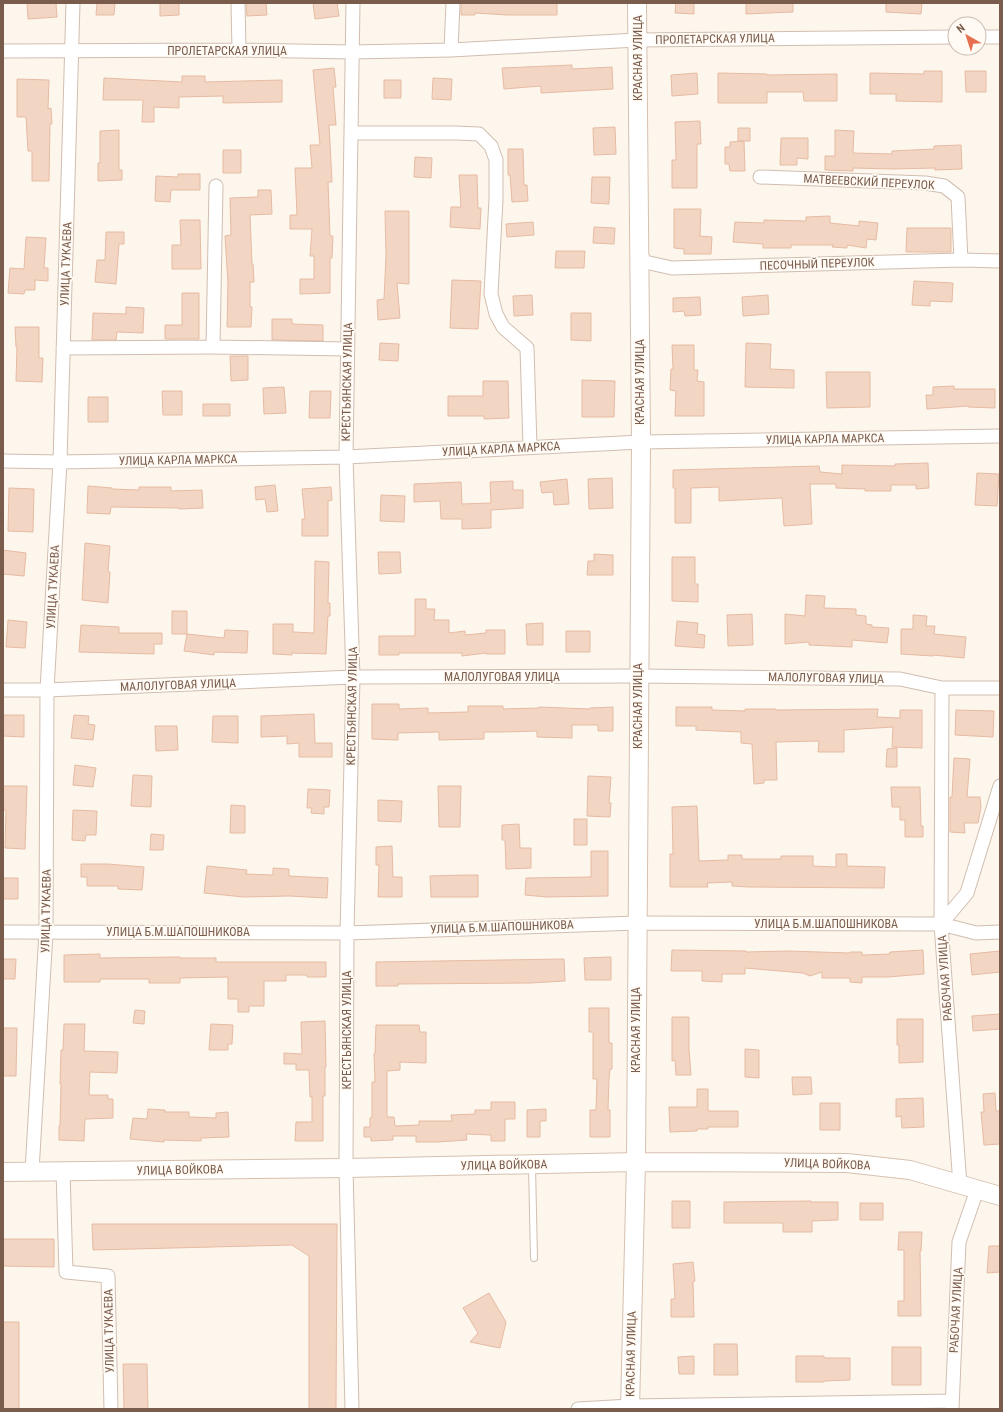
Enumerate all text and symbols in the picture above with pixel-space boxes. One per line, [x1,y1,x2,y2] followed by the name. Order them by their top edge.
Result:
[631,15,645,101] street label: КРАСНАЯ УЛИЦА
[947,16,987,56] north arrow
[954,21,968,36] text: N
[655,31,775,47] street label: ПРОЛЕТАРСКАЯ УЛИЦА
[167,44,287,58] street label: ПРОЛЕТАРСКАЯ УЛИЦА
[803,171,935,192] street label: МАТВЕЕВСКИЙ ПЕРЕУЛОК
[58,222,74,306] street label: УЛИЦА ТУКАЕВА
[759,254,875,273] street label: ПЕСОЧНЫЙ ПЕРЕУЛОК
[339,322,355,442] street label: КРЕСТЬЯНСКАЯ УЛИЦА
[633,339,647,425] street label: КРАСНАЯ УЛИЦА
[766,431,885,447] street label: УЛИЦА КАРЛА МАРКСА
[441,439,561,459] street label: УЛИЦА КАРЛА МАРКСА
[119,452,238,468] street label: УЛИЦА КАРЛА МАРКСА
[44,545,62,629] street label: УЛИЦА ТУКАЕВА
[344,646,360,766] street label: КРЕСТЬЯНСКАЯ УЛИЦА
[631,663,645,749] street label: КРАСНАЯ УЛИЦА
[444,670,560,684] street label: МАЛОЛУГОВАЯ УЛИЦА
[768,670,884,686] street label: МАЛОЛУГОВАЯ УЛИЦА
[120,676,236,694] street label: МАЛОЛУГОВАЯ УЛИЦА
[38,869,54,953] street label: УЛИЦА ТУКАЕВА
[430,917,574,937] street label: УЛИЦА Б.М.ШАПОШНИКОВА
[754,917,898,931] street label: УЛИЦА Б.М.ШАПОШНИКОВА
[106,925,250,939] street label: УЛИЦА Б.М.ШАПОШНИКОВА
[935,934,955,1021] street label: РАБОЧАЯ УЛИЦА
[340,970,354,1089] street label: КРЕСТЬЯНСКАЯ УЛИЦА
[629,987,643,1073] street label: КРАСНАЯ УЛИЦА
[783,1154,871,1173] street label: УЛИЦА ВОЙКОВА
[460,1156,548,1173] street label: УЛИЦА ВОЙКОВА
[136,1161,224,1178] street label: УЛИЦА ВОЙКОВА
[947,1267,965,1353] street label: РАБОЧАЯ УЛИЦА
[101,1289,117,1373] street label: УЛИЦА ТУКАЕВА
[623,1311,639,1397] street label: КРАСНАЯ УЛИЦА

